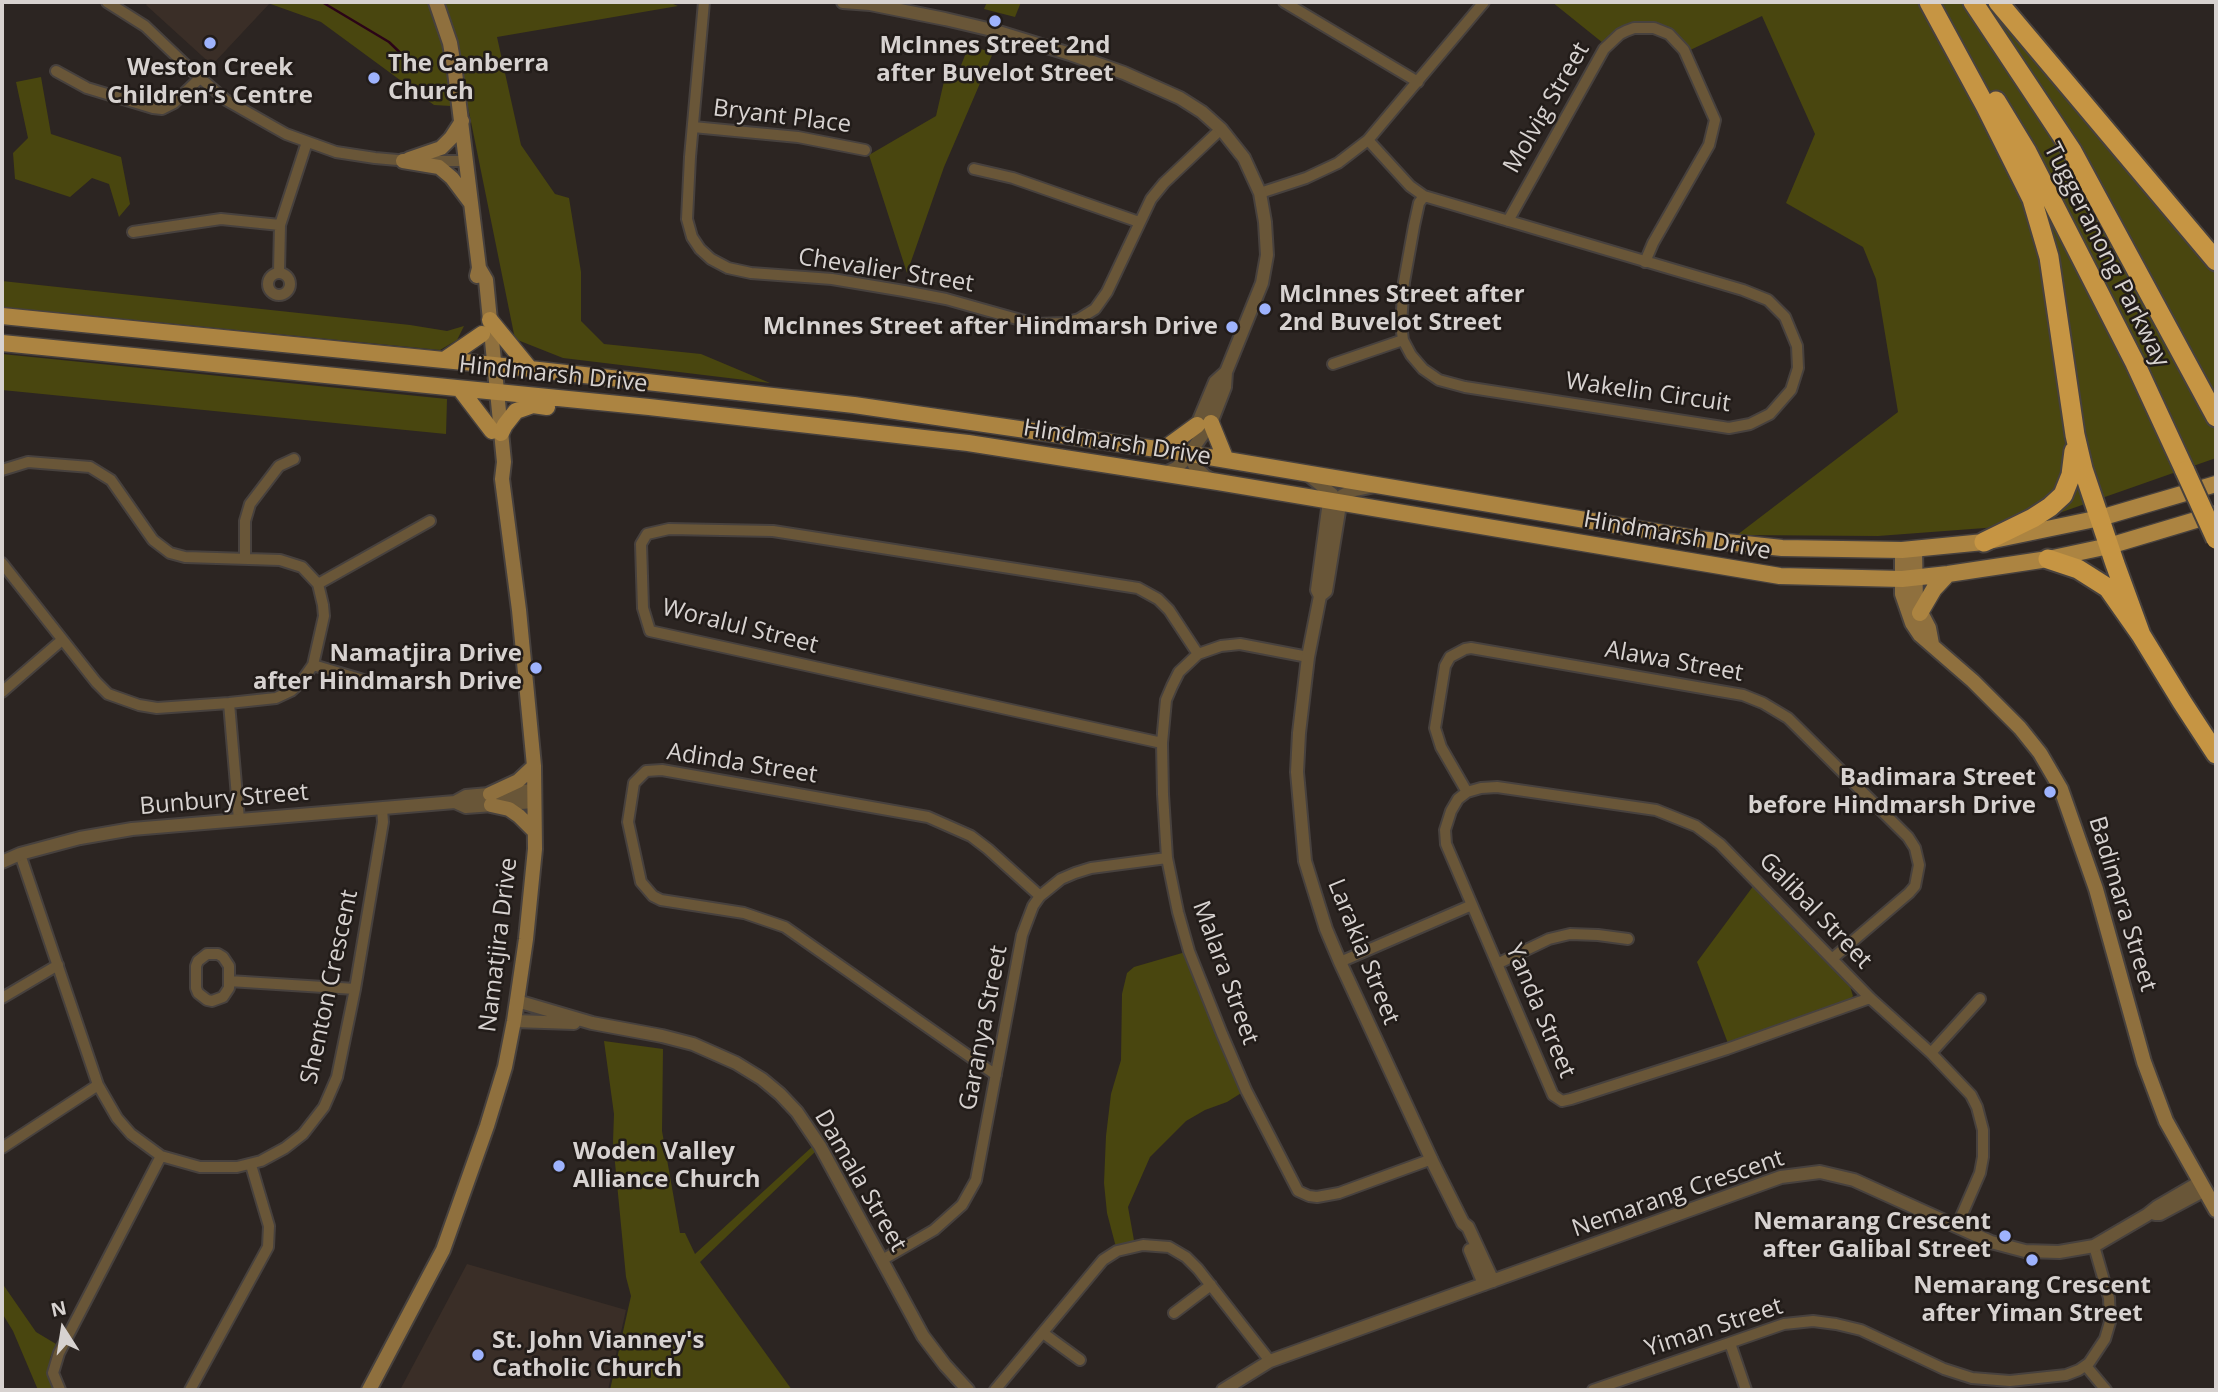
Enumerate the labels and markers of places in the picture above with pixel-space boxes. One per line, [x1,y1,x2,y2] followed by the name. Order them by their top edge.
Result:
[987,13,1003,29] marker: McInnes Street 2nd after Buvelot Street
[876,32,1114,88] place label: McInnes Street 2nd after Buvelot Street
[202,35,218,51] marker: Weston Creek Children’s Centre
[388,50,549,106] place label: The Canberra Church
[107,54,313,110] place label: Weston Creek Children’s Centre
[366,70,382,86] marker: The Canberra Church
[1279,281,1525,337] place label: McInnes Street after 2nd Buvelot Street
[1257,301,1273,317] marker: McInnes Street after 2nd Buvelot Street
[763,313,1218,341] place label: McInnes Street after Hindmarsh Drive
[1224,319,1240,335] marker: McInnes Street after Hindmarsh Drive
[253,640,522,696] place label: Namatjira Drive after Hindmarsh Drive
[528,660,544,676] marker: Namatjira Drive after Hindmarsh Drive
[1748,764,2036,820] place label: Badimara Street before Hindmarsh Drive
[2042,784,2058,800] marker: Badimara Street before Hindmarsh Drive
[573,1138,760,1194] place label: Woden Valley Alliance Church
[551,1158,567,1174] marker: Woden Valley Alliance Church
[1753,1208,1991,1264] place label: Nemarang Crescent after Galibal Street
[1997,1228,2013,1244] marker: Nemarang Crescent after Galibal Street
[2024,1252,2040,1268] marker: Nemarang Crescent after Yiman Street
[1913,1272,2151,1328] place label: Nemarang Crescent after Yiman Street
[492,1327,704,1383] place label: St. John Vianney's Catholic Church
[470,1347,486,1363] marker: St. John Vianney's Catholic Church

